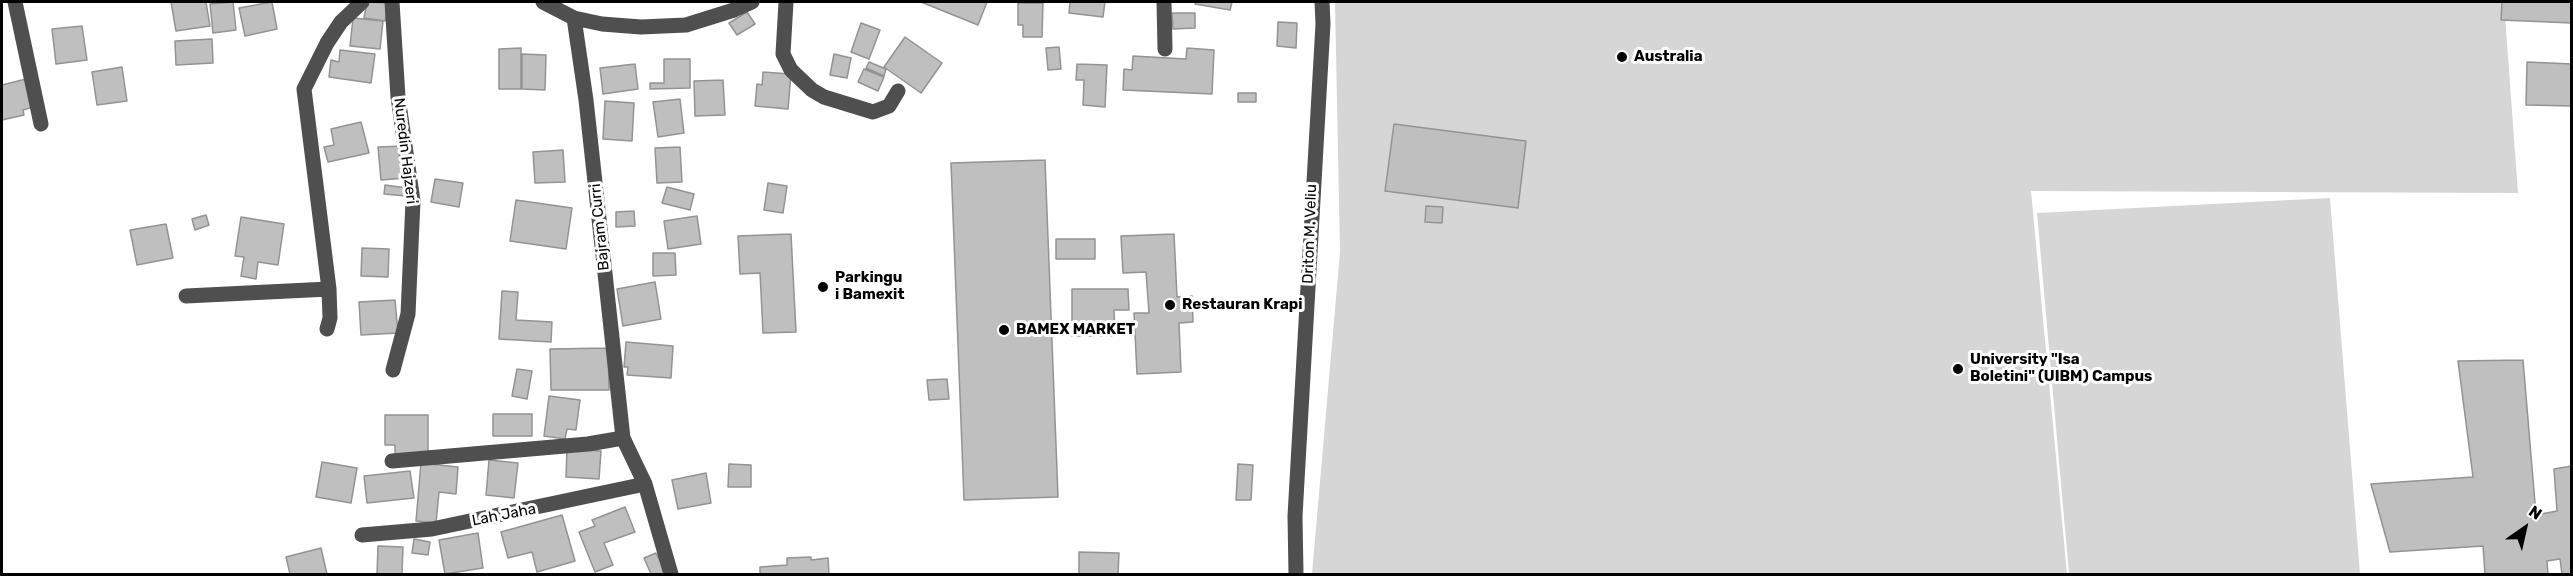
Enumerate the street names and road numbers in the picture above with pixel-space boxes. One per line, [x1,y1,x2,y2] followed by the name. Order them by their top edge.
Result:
[390,97,420,205] street label: Nuredin Hajzeri
[586,183,614,271] street label: Bajram Curri
[1299,184,1321,284] street label: Driton M. Veliu
[471,500,537,530] street label: Lah Jaha

